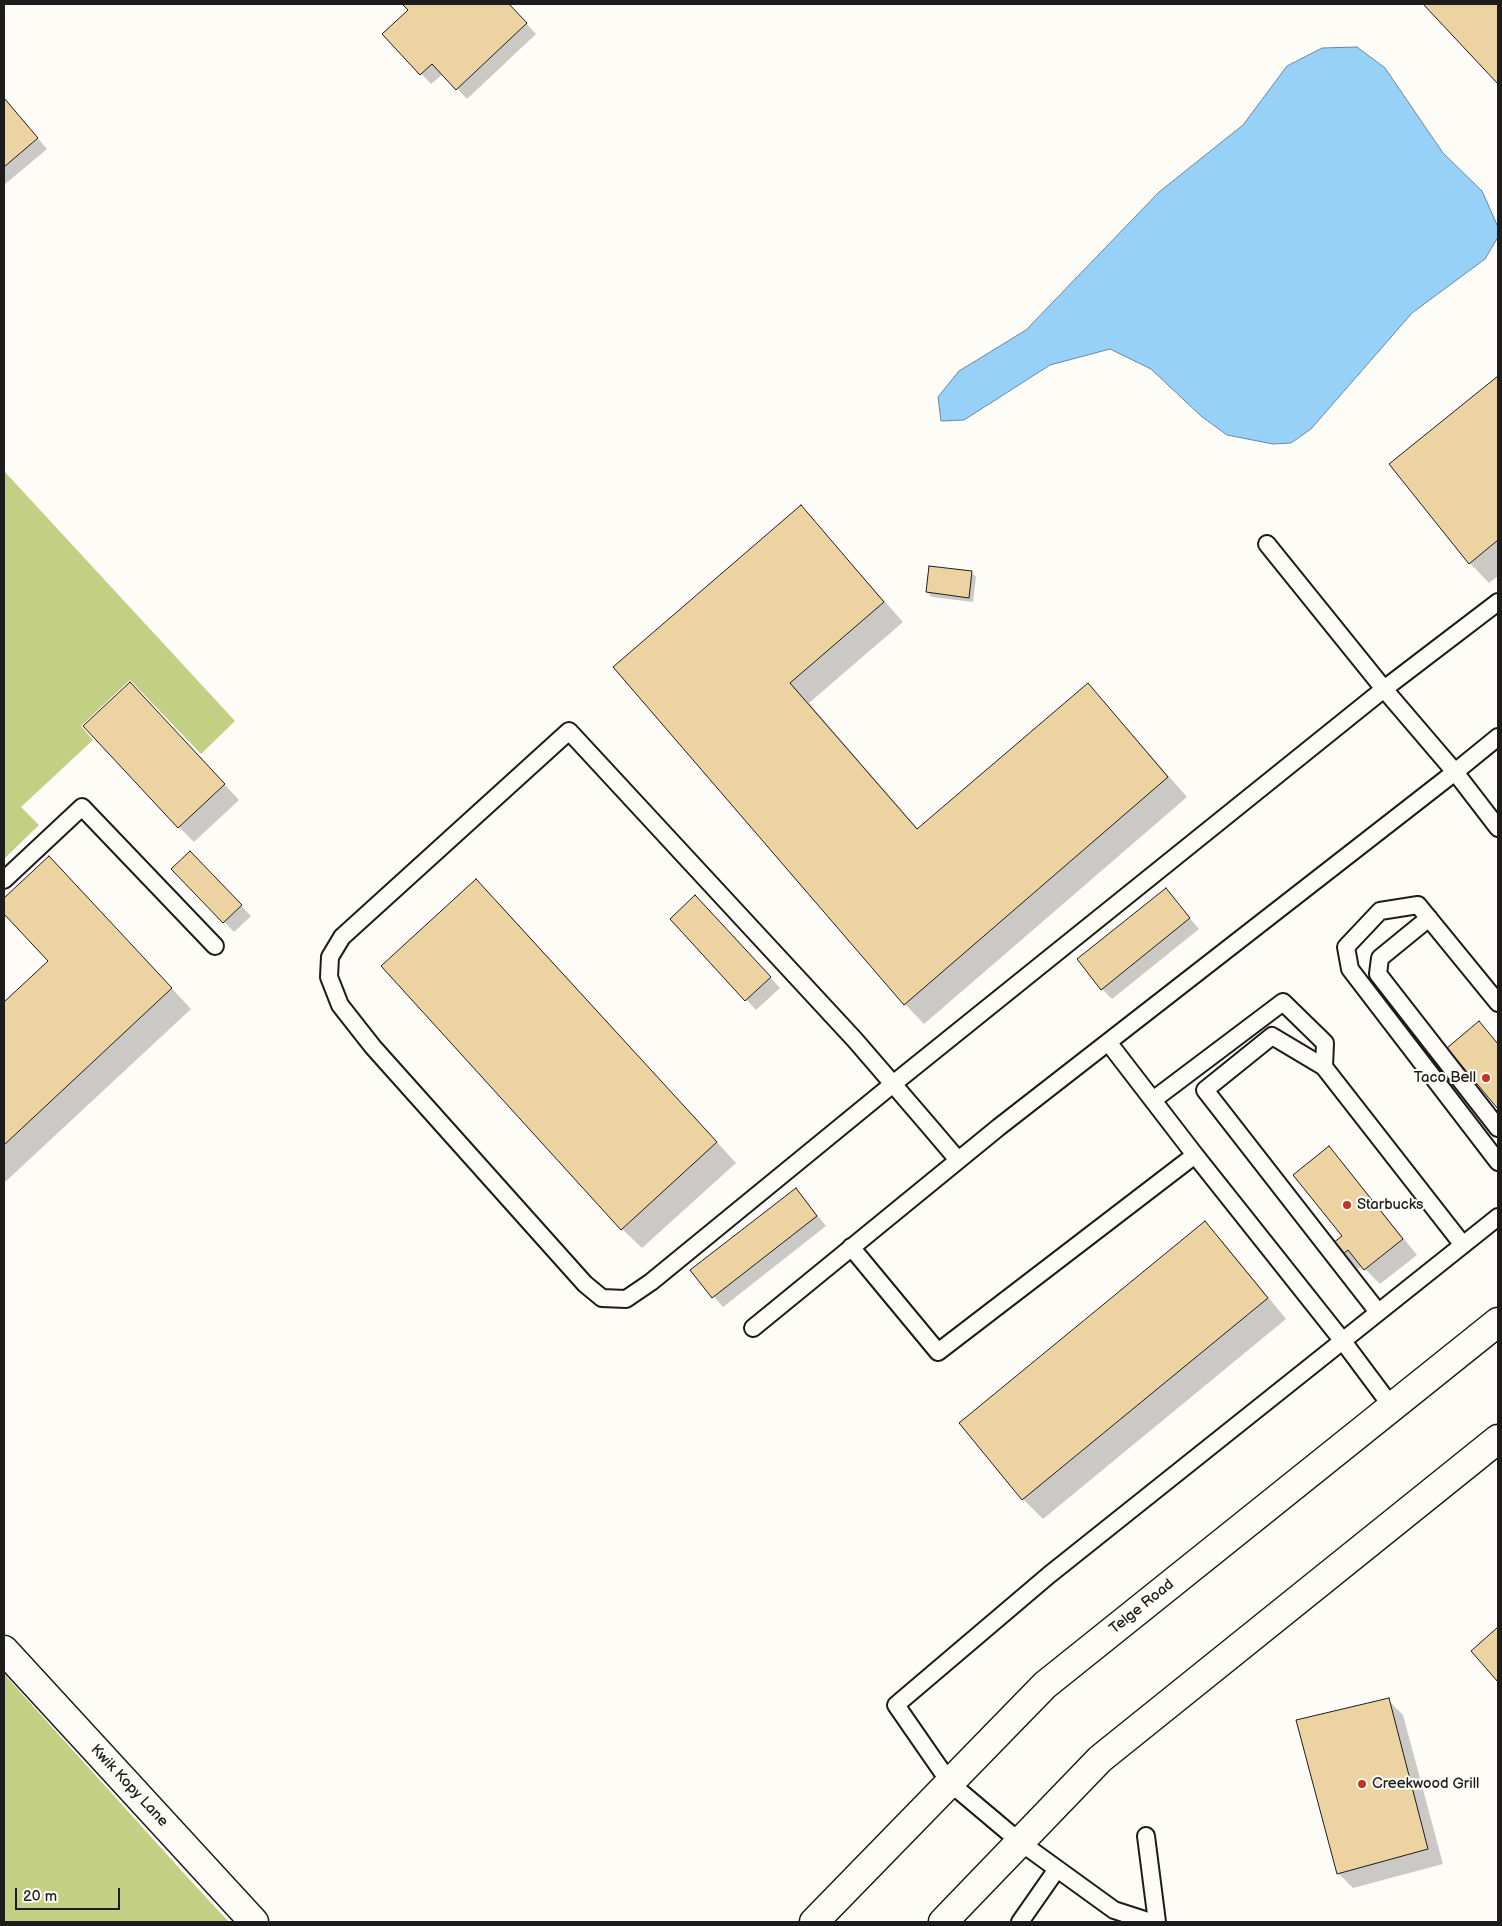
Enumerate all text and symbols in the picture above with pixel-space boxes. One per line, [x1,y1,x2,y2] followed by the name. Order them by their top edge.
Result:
[1414,1069,1476,1087] place label: Taco Bell
[1480,1072,1492,1084] marker: Taco Bell
[1357,1196,1424,1214] place label: Starbucks
[1341,1199,1353,1211] marker: Starbucks
[1106,1576,1178,1638] street label: Telge Road
[86,1741,172,1831] street label: Kwik Kopy Lane
[1372,1775,1479,1793] place label: Creekwood Grill
[1356,1778,1368,1790] marker: Creekwood Grill
[18,1878,122,1910] scale bar
[23,1887,57,1906] text: 20 m

